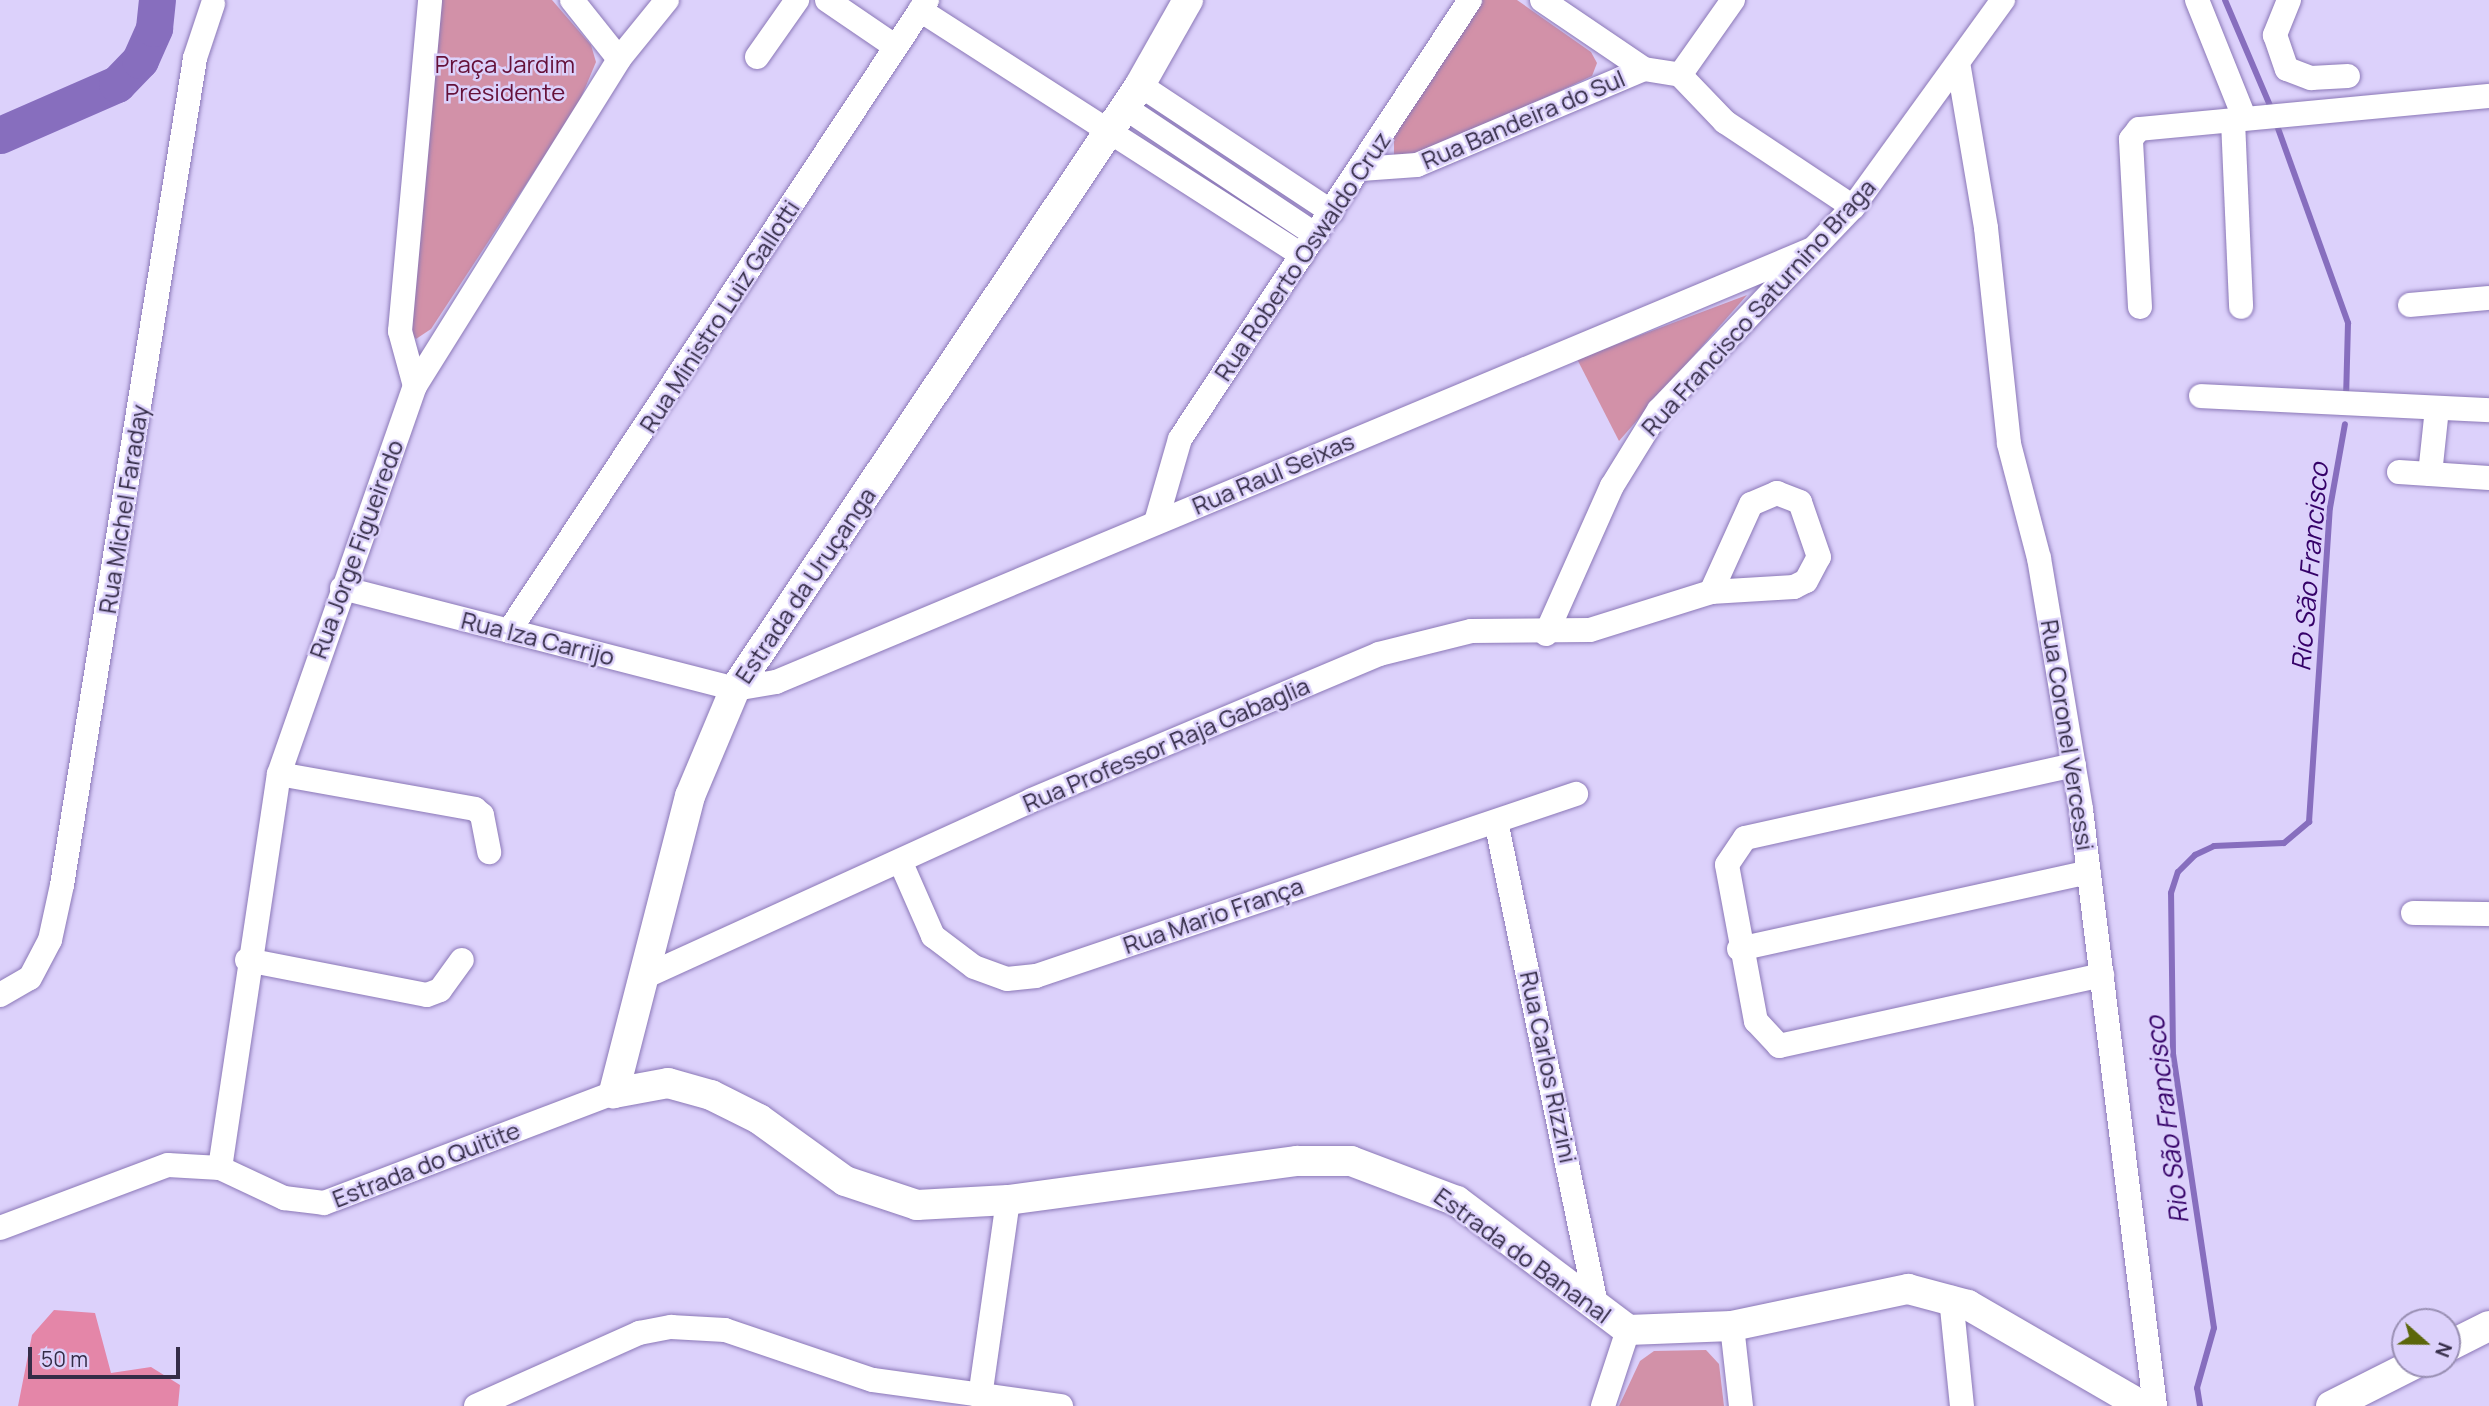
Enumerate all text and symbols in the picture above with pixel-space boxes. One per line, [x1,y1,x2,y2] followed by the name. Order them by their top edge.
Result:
[435,50,575,106] park label: Praça Jardim Presidente
[1417,63,1629,175] street label: Rua Bandeira do Sul
[1208,126,1396,386] street label: Rua Roberto Oswaldo Cruz
[1635,173,1881,441] street label: Rua Francisco Saturnino Braga
[633,194,805,438] street label: Rua Ministro Luiz Gallotti
[92,402,154,616] street label: Rua Michel Faraday
[1188,426,1358,520] street label: Rua Raul Seixas
[303,436,409,662] street label: Rua Jorge Figueiredo
[2285,462,2335,672] water label: Rio São Francisco
[729,482,881,688] street label: Estrada da Uruçanga
[458,605,618,671] street label: Rua Iza Carrijo
[2036,618,2100,852] street label: Rua Coronel Vercessi
[1018,670,1314,818] street label: Rua Professor Raja Gabaglia
[1119,871,1307,959] street label: Rua Mario França
[1515,968,1583,1166] street label: Rua Carlos Rizzini
[2139,1014,2195,1226] water label: Rio São Francisco
[328,1115,524,1213] street label: Estrada do Quitite
[1429,1181,1617,1329] street label: Estrada do Bananal
[2391,1308,2461,1378] north arrow
[32,1332,184,1376] scale bar
[2429,1339,2458,1361] text: N
[41,1345,88,1373] text: 50 m

